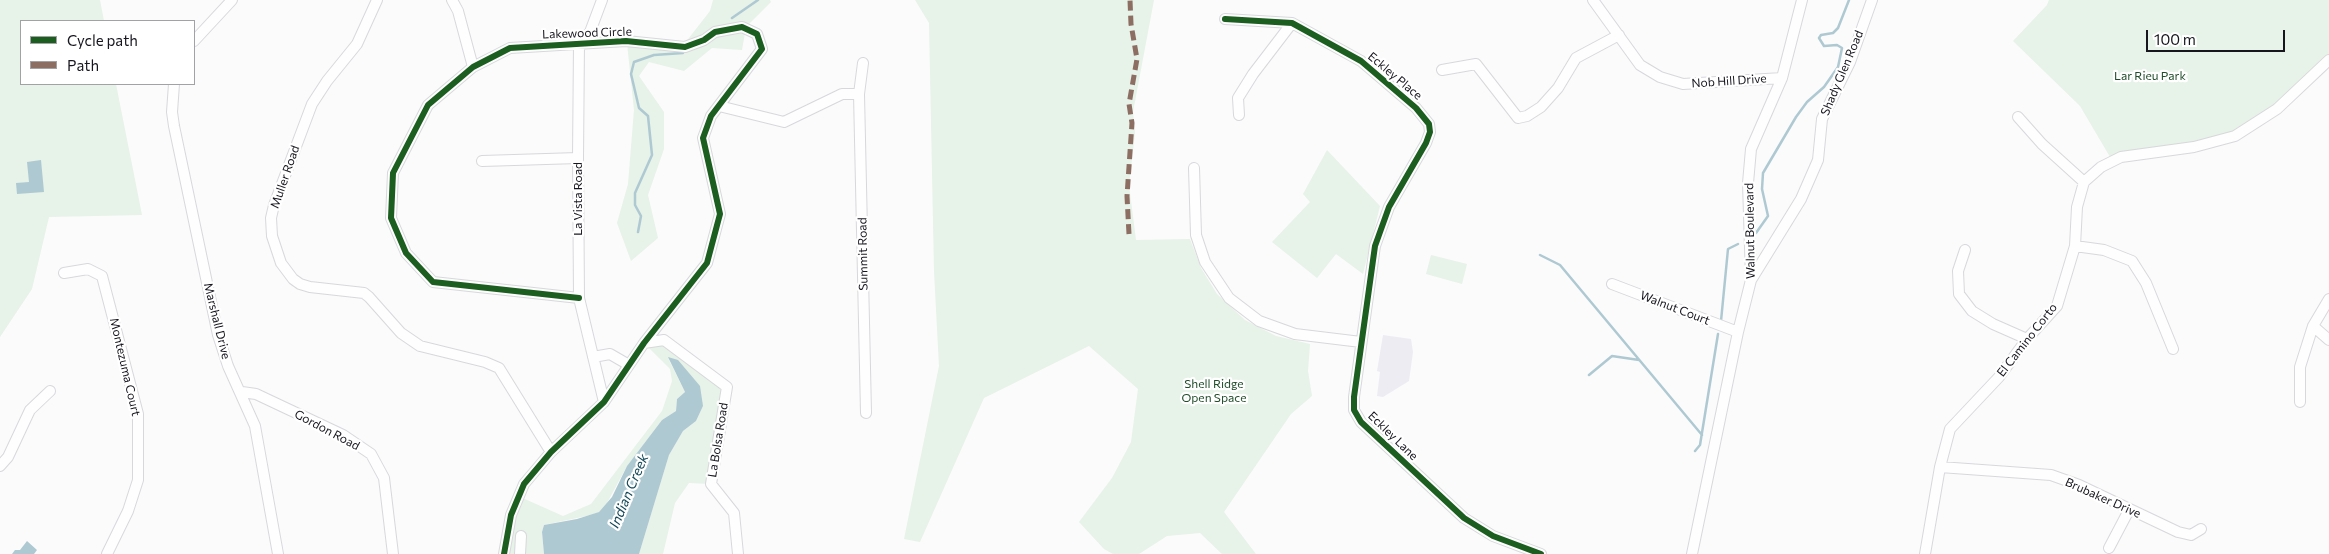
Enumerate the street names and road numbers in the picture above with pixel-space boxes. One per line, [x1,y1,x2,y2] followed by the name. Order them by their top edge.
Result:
[542,24,632,42] street label: Lakewood Circle
[1818,28,1866,118] street label: Shady Glen Road
[1365,49,1425,103] street label: Eckley Place
[1691,71,1767,91] street label: Nob Hill Drive
[267,144,303,210] street label: Muller Road
[571,162,585,236] street label: La Vista Road
[1742,183,1758,279] street label: Walnut Boulevard
[855,217,871,291] street label: Summit Road
[201,281,233,361] street label: Marshall Drive
[1638,288,1712,328] street label: Walnut Court
[1994,300,2060,380] street label: El Camino Corto
[107,317,143,417] street label: Montezuma Court
[705,402,731,478] street label: La Bolsa Road
[292,407,362,453] street label: Gordon Road
[1365,409,1421,463] street label: Eckley Lane
[2063,475,2143,521] street label: Brubaker Drive

